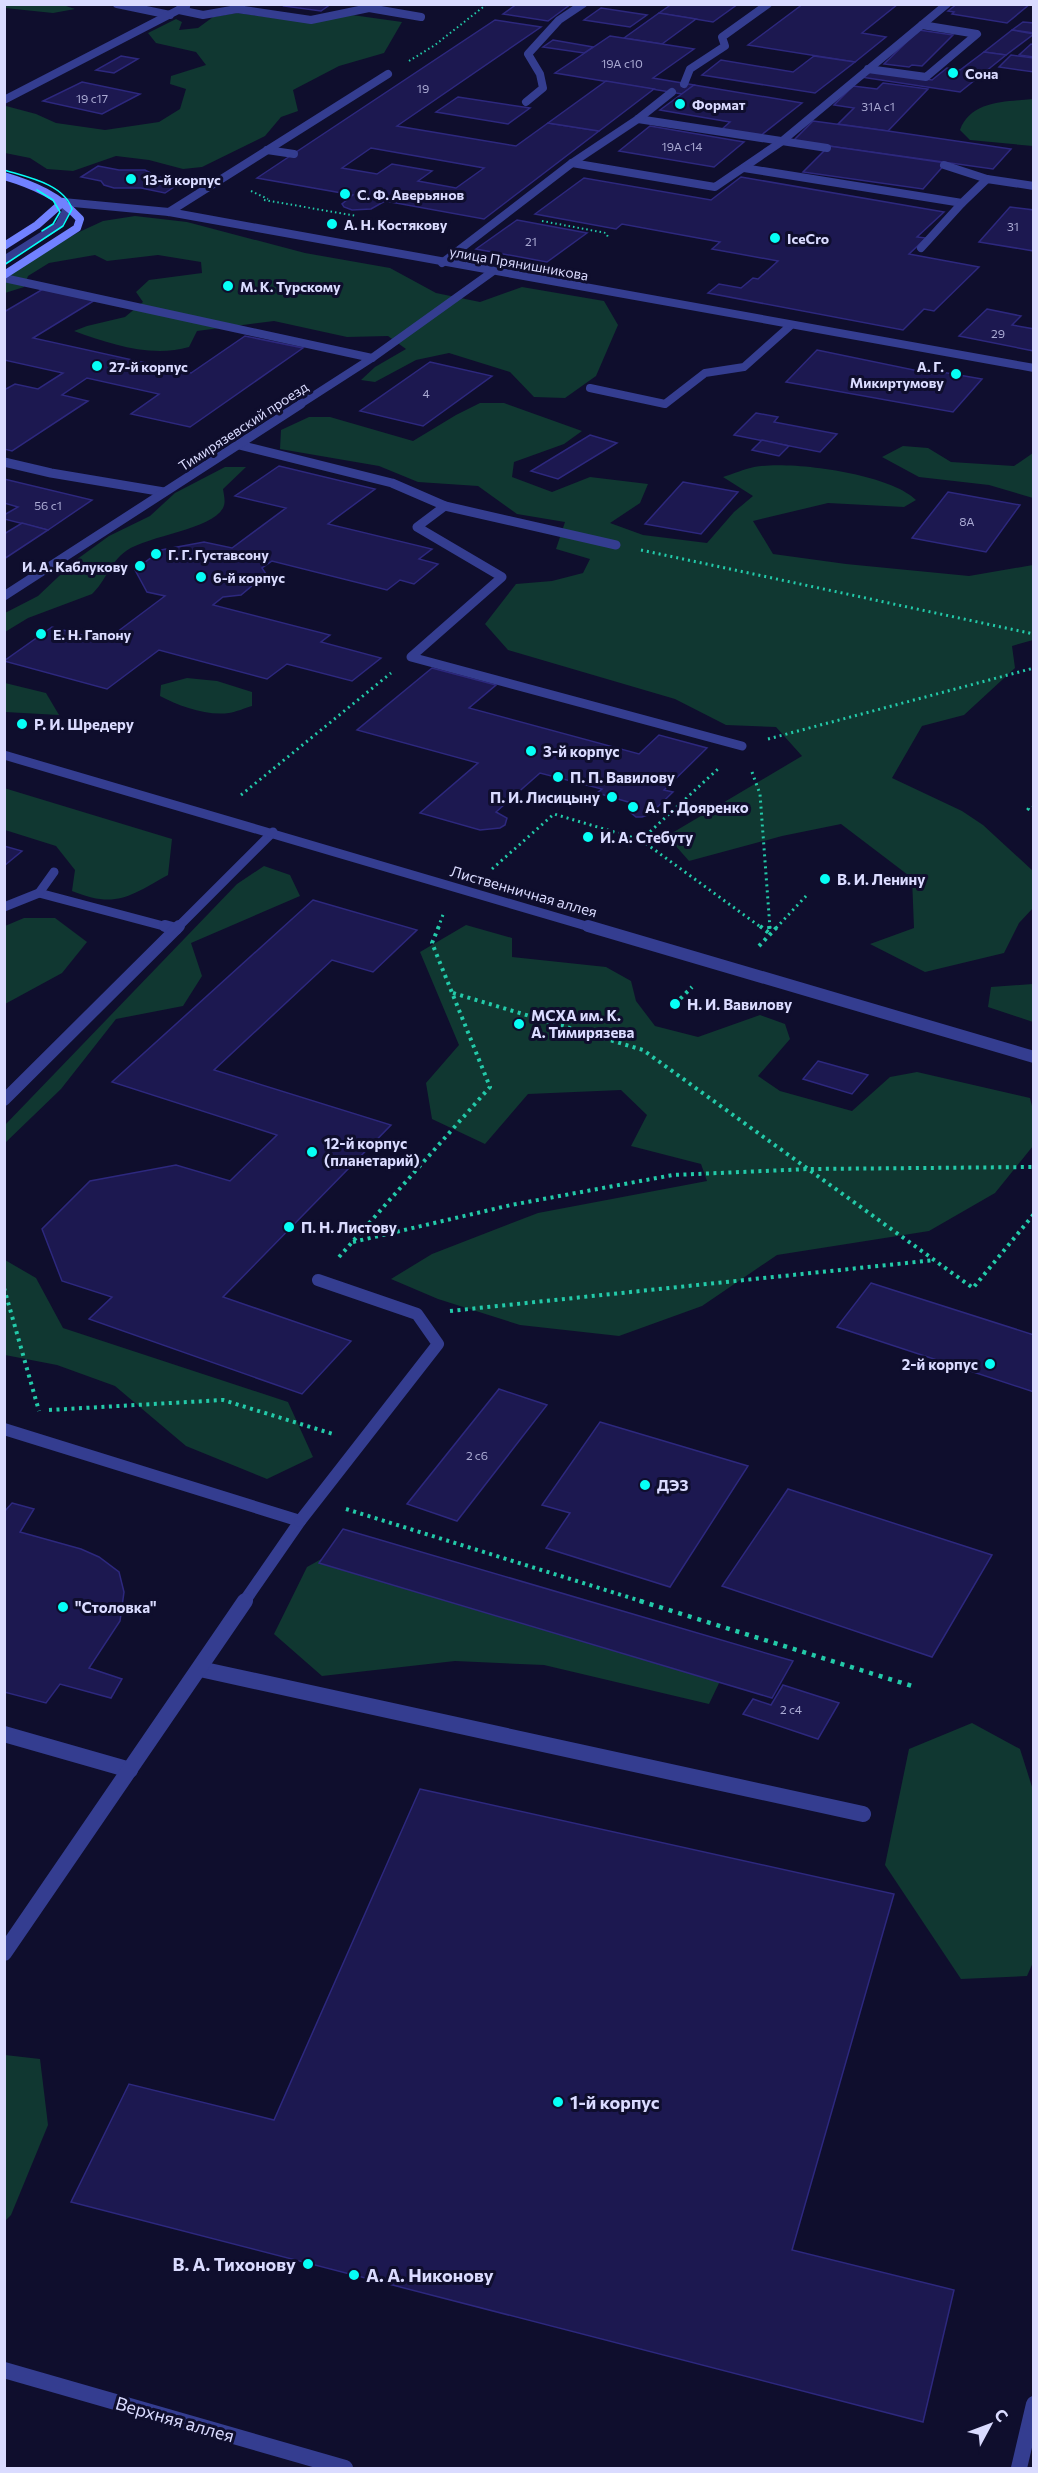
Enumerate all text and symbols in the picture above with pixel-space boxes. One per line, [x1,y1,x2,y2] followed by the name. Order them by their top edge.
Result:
[601,56,643,70] house number: 19А с10
[965,65,998,82] place label: Сона
[946,66,960,80] marker: Сона
[417,81,429,95] house number: 19
[76,91,108,105] house number: 19 с17
[692,96,746,113] place label: Формат
[673,97,687,111] marker: Формат
[861,99,895,113] house number: 31А с1
[662,139,702,153] house number: 19А с14
[143,171,221,188] place label: 13-й корпус
[124,172,138,186] marker: 13-й корпус
[357,186,465,203] place label: С. Ф. Аверьянов
[338,187,352,201] marker: С. Ф. Аверьянов
[344,216,448,233] place label: А. Н. Костякову
[325,217,339,231] marker: А. Н. Костякову
[1007,219,1019,233] house number: 31
[787,230,829,247] place label: IceCro
[768,231,782,245] marker: IceCro
[525,234,537,248] house number: 21
[448,242,590,284] street label: улица Прянишникова
[240,278,341,295] place label: М. К. Турскому
[221,279,235,293] marker: М. К. Турскому
[991,326,1005,340] house number: 29
[109,358,188,375] place label: 27-й корпус
[850,358,944,391] place label: А. Г. Микиртумову
[90,359,104,373] marker: 27-й корпус
[949,367,963,381] marker: А. Г. Микиртумову
[175,378,311,474] street label: Тимирязевский проезд
[422,386,430,400] house number: 4
[34,498,62,512] house number: 56 с1
[959,514,975,528] house number: 8А
[168,546,269,563] place label: Г. Г. Густавсону
[149,547,163,561] marker: Г. Г. Густавсону
[22,558,128,575] place label: И. А. Каблукову
[133,559,147,573] marker: И. А. Каблукову
[213,569,285,586] place label: 6-й корпус
[194,570,208,584] marker: 6-й корпус
[53,626,132,643] place label: Е. Н. Гапону
[34,627,48,641] marker: Е. Н. Гапону
[34,715,135,733] place label: Р. И. Шредеру
[15,717,29,731] marker: Р. И. Шредеру
[543,742,620,760] place label: 3-й корпус
[524,744,538,758] marker: 3-й корпус
[570,768,676,786] place label: П. П. Вавилову
[551,770,565,784] marker: П. П. Вавилову
[490,788,601,806] place label: П. И. Лисицыну
[605,790,619,804] marker: П. И. Лисицыну
[645,798,749,816] place label: А. Г. Дояренко
[626,800,640,814] marker: А. Г. Дояренко
[600,828,694,846] place label: И. А. Стебуту
[581,830,595,844] marker: И. А. Стебуту
[449,861,599,921] street label: Лиственничная аллея
[837,870,926,888] place label: В. И. Ленину
[818,872,832,886] marker: В. И. Ленину
[687,995,793,1013] place label: Н. И. Вавилову
[668,997,682,1011] marker: Н. И. Вавилову
[531,1006,635,1041] place label: МСХА им. К. А. Тимирязева
[512,1017,526,1031] marker: МСХА им. К. А. Тимирязева
[324,1134,420,1169] place label: 12-й корпус (планетарий)
[305,1145,319,1159] marker: 12-й корпус (планетарий)
[301,1218,398,1236] place label: П. Н. Листову
[282,1220,296,1234] marker: П. Н. Листову
[902,1355,978,1373] place label: 2-й корпус
[983,1357,997,1371] marker: 2-й корпус
[466,1448,488,1462] house number: 2 с6
[657,1476,688,1494] place label: ДЭЗ
[638,1478,652,1492] marker: ДЭЗ
[75,1598,157,1616] place label: "Столовка"
[56,1600,70,1614] marker: "Столовка"
[780,1702,802,1716] house number: 2 с4
[570,2091,660,2113] place label: 1-й корпус
[551,2095,565,2109] marker: 1-й корпус
[172,2253,296,2275] place label: В. А. Тихонову
[301,2257,315,2271] marker: В. А. Тихонову
[366,2264,494,2286] place label: А. А. Никонову
[347,2268,361,2282] marker: А. А. Никонову
[113,2392,237,2446] street label: Верхняя аллея
[960,2395,1020,2455] north arrow
[991,2404,1012,2425] text: С

